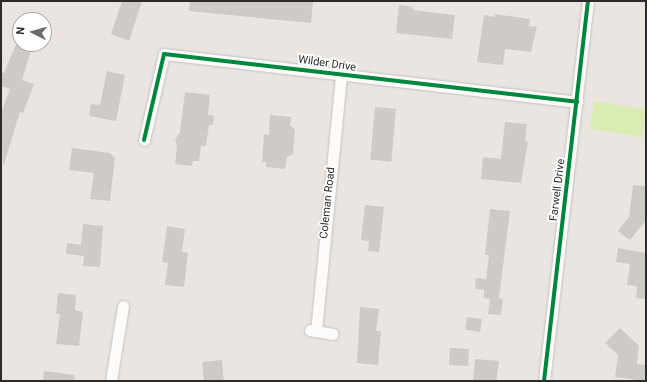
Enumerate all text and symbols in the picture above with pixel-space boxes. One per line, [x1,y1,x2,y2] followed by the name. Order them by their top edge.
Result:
[12,12,52,52] north arrow
[14,26,27,35] text: N
[297,53,357,75] street label: Wilder Drive
[548,158,568,222] street label: Farwell Drive
[318,167,338,239] street label: Coleman Road

